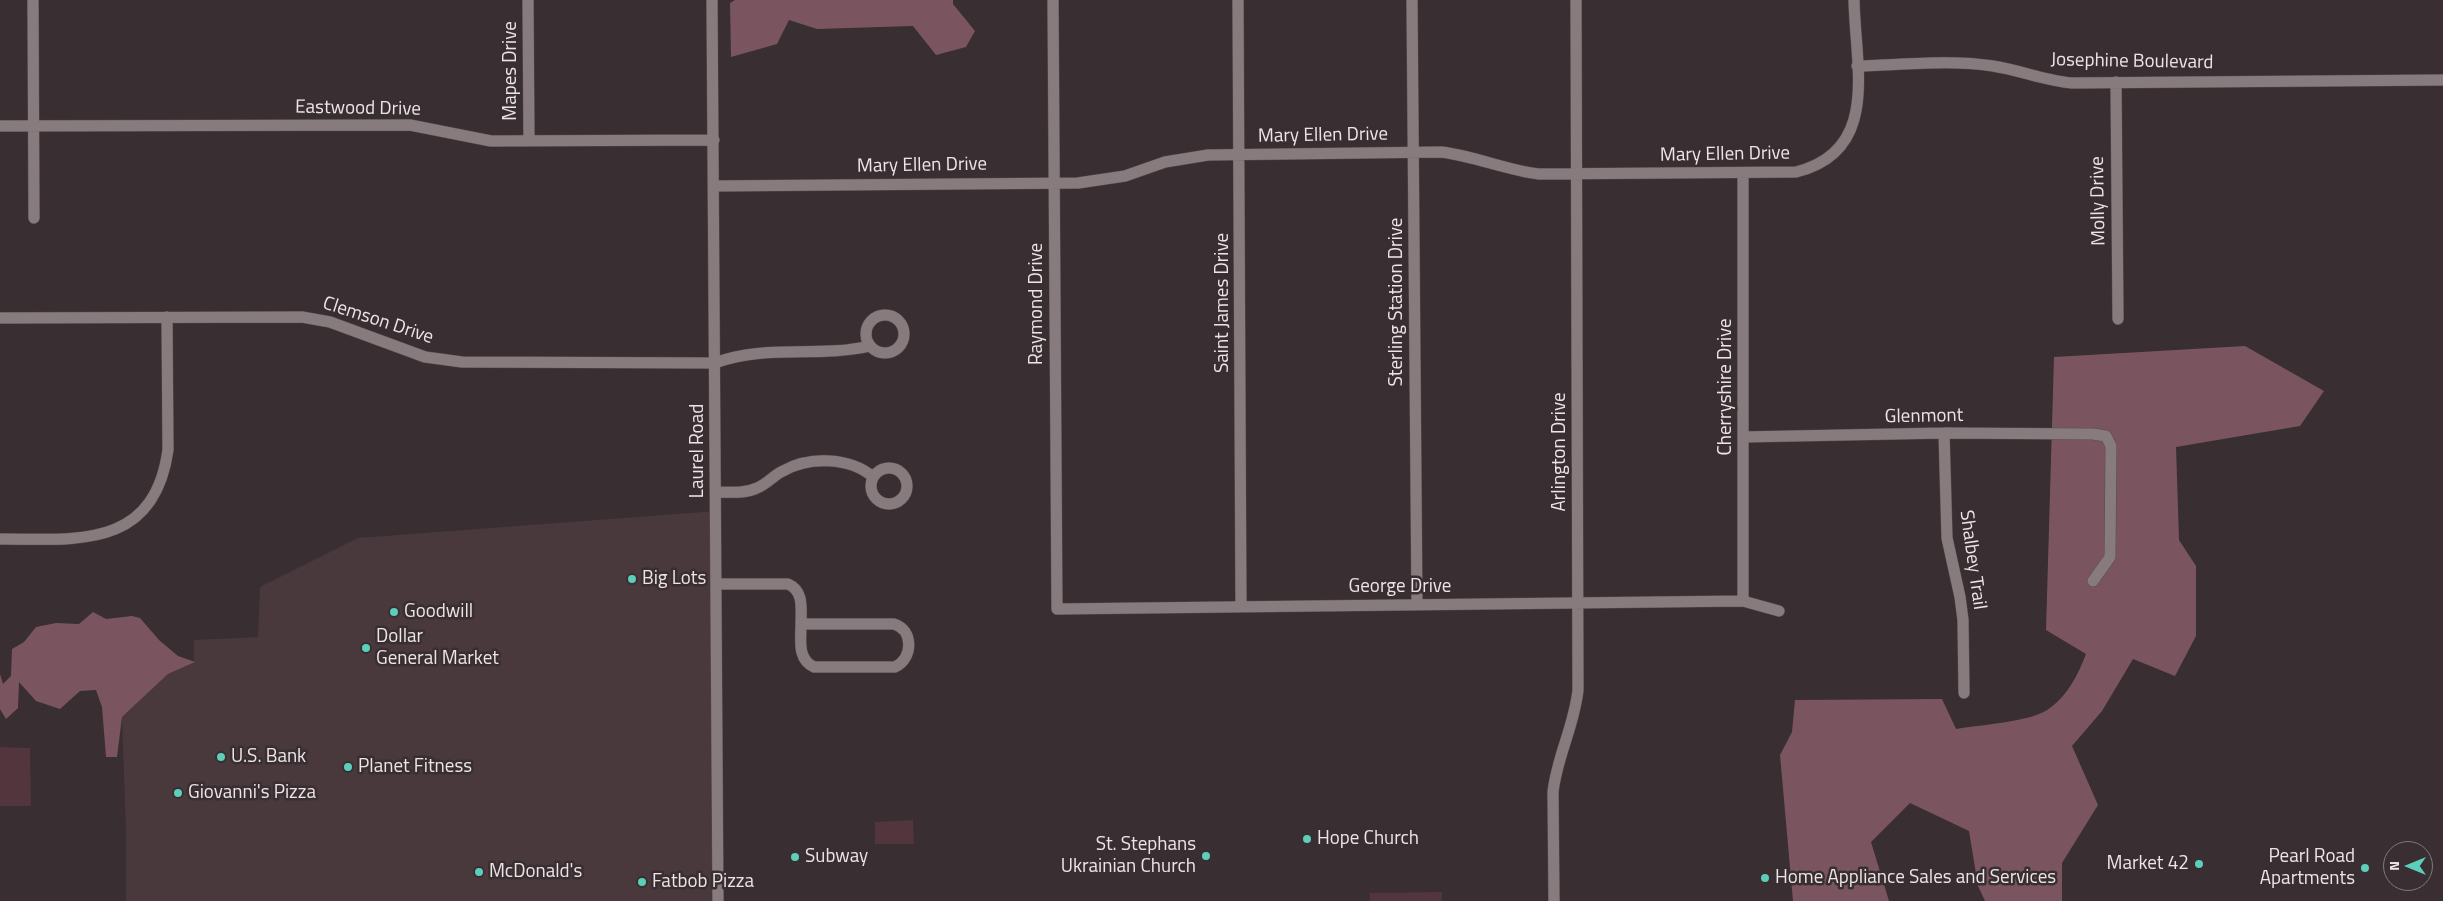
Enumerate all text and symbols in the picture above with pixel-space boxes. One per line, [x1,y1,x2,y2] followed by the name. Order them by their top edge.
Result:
[500,21,522,121] street label: Mapes Drive
[2050,49,2214,75] street label: Josephine Boulevard
[295,97,421,121] street label: Eastwood Drive
[1258,123,1388,149] street label: Mary Ellen Drive
[1660,142,1790,168] street label: Mary Ellen Drive
[857,153,987,179] street label: Mary Ellen Drive
[2087,156,2111,246] street label: Molly Drive
[1386,218,1408,386] street label: Sterling Station Drive
[1212,233,1234,373] street label: Saint James Drive
[1026,243,1048,365] street label: Raymond Drive
[320,292,436,350] street label: Clemson Drive
[1715,318,1737,456] street label: Cherryshire Drive
[1549,392,1571,512] street label: Arlington Drive
[687,404,709,498] street label: Laurel Road
[1884,405,1964,429] street label: Glenmont
[1954,509,1990,611] street label: Shalbey Trail
[642,568,706,590] place label: Big Lots
[626,573,638,585] marker: Big Lots
[1349,576,1451,598] street label: George Drive
[404,601,473,623] place label: Goodwill
[388,606,400,618] marker: Goodwill
[376,626,499,670] place label: Dollar General Market
[360,642,372,654] marker: Dollar General Market
[231,746,306,768] place label: U.S. Bank
[215,751,227,763] marker: U.S. Bank
[358,756,472,778] place label: Planet Fitness
[342,761,354,773] marker: Planet Fitness
[188,782,316,804] place label: Giovanni's Pizza
[172,787,184,799] marker: Giovanni's Pizza
[1317,828,1419,850] place label: Hope Church
[1301,833,1313,845] marker: Hope Church
[1061,834,1196,878] place label: St. Stephans Ukrainian Church
[2383,841,2433,891] north arrow
[805,846,868,868] place label: Subway
[2260,846,2355,890] place label: Pearl Road Apartments
[1200,850,1212,862] marker: St. Stephans Ukrainian Church
[789,851,801,863] marker: Subway
[2106,853,2189,875] place label: Market 42
[2193,858,2205,870] marker: Market 42
[489,861,582,883] place label: McDonald's
[2383,861,2404,871] text: N
[2359,862,2371,874] marker: Pearl Road Apartments
[473,866,485,878] marker: McDonald's
[1775,867,2056,889] place label: Home Appliance Sales and Services
[652,871,754,893] place label: Fatbob Pizza
[1759,872,1771,884] marker: Home Appliance Sales and Services
[636,876,648,888] marker: Fatbob Pizza

